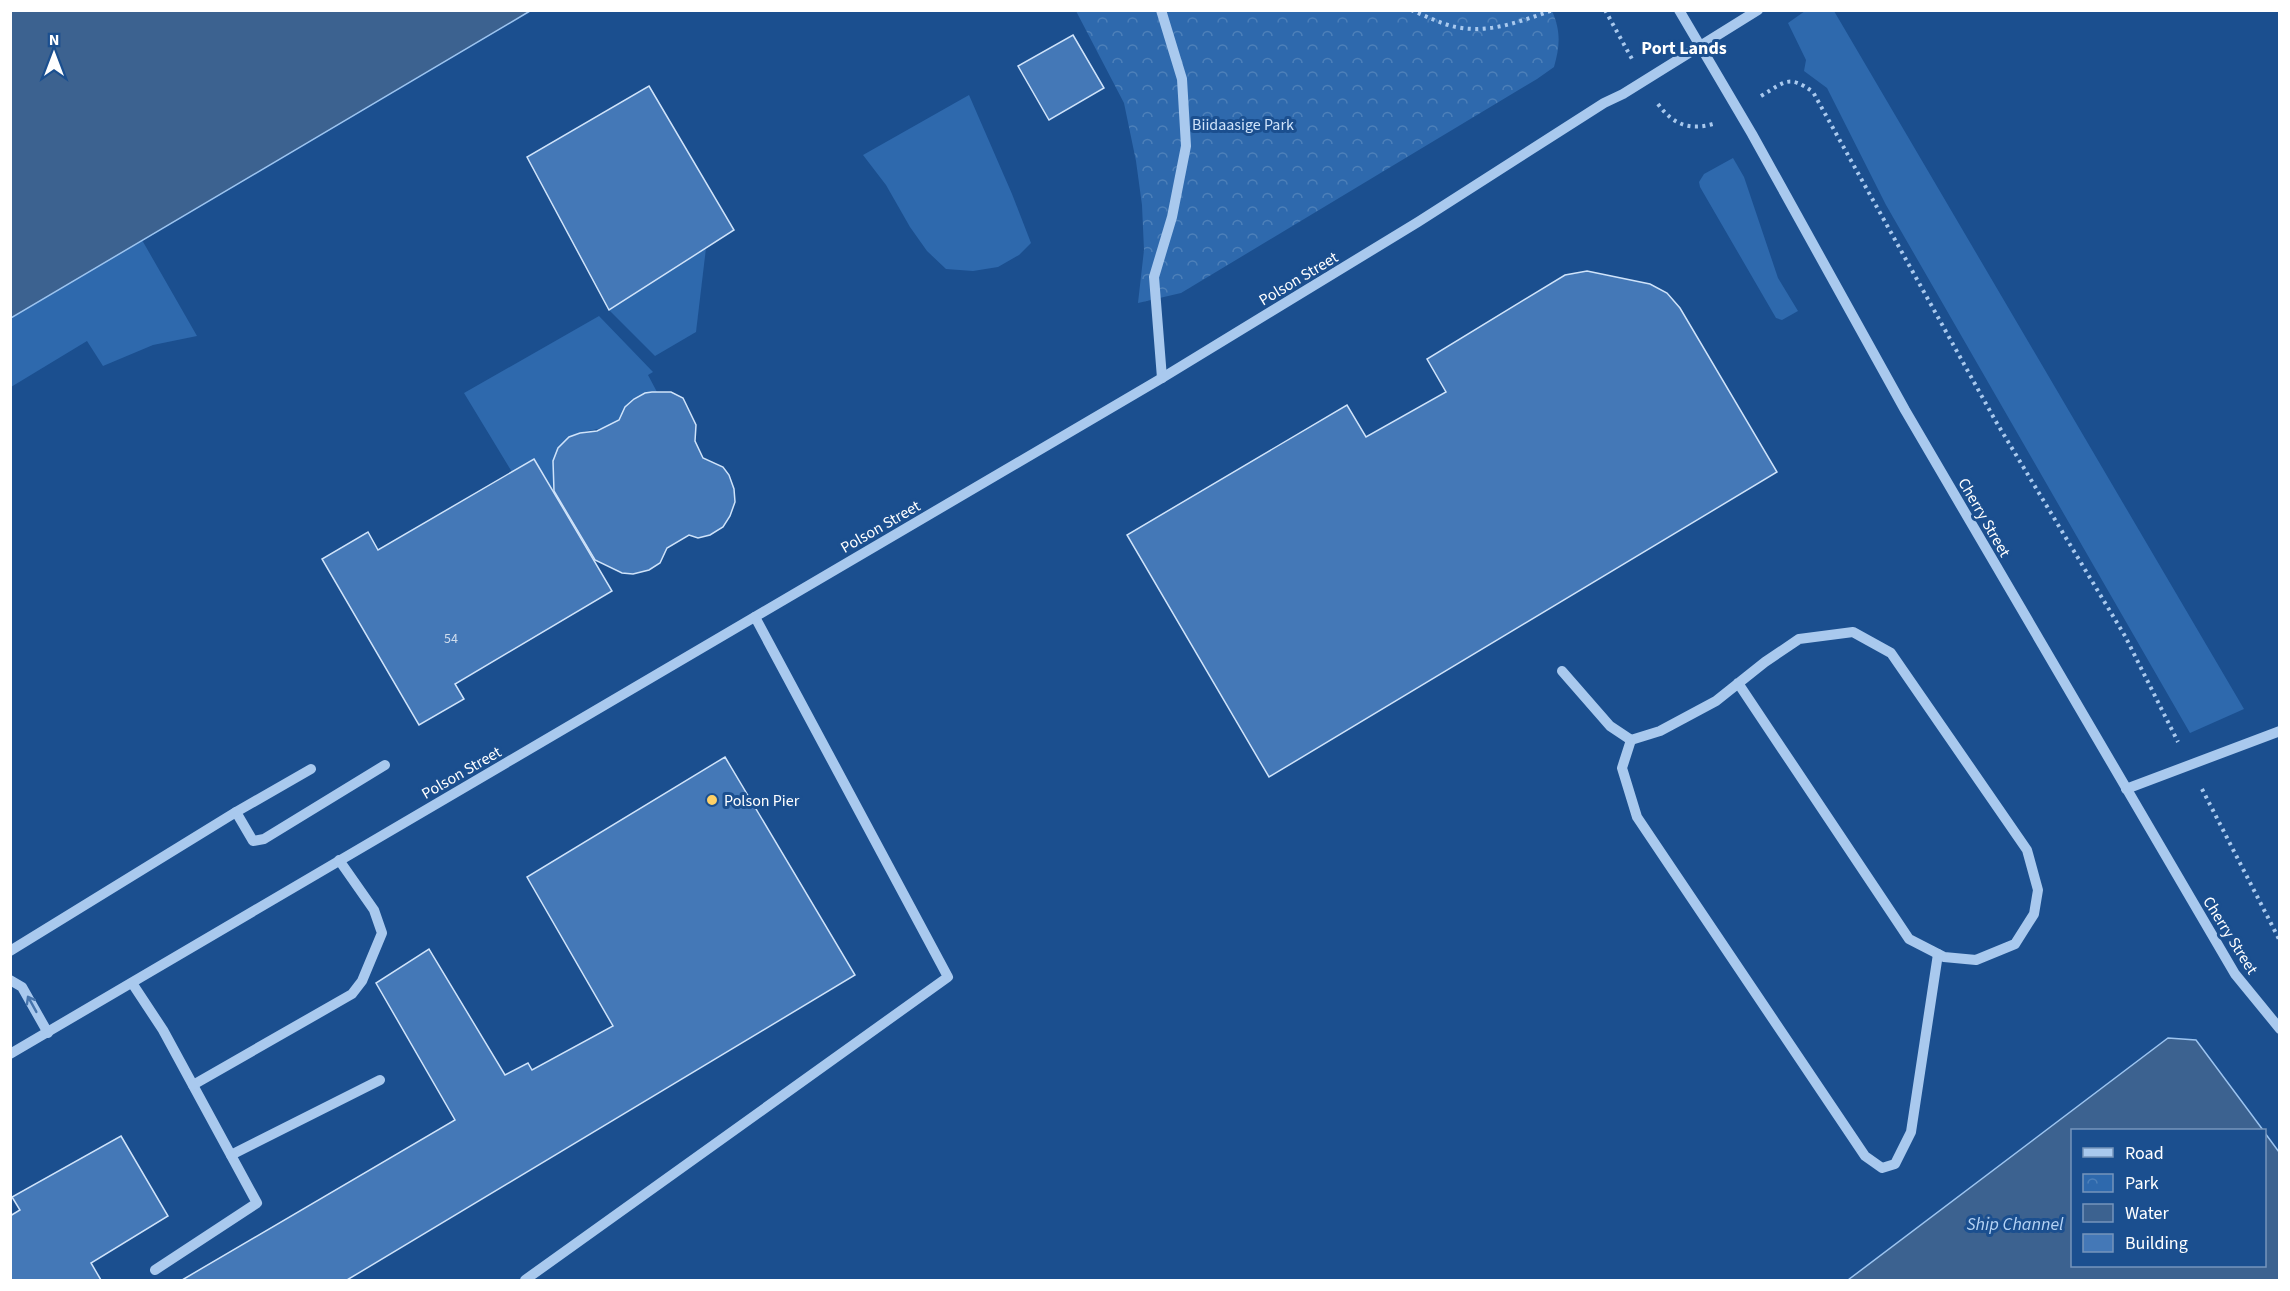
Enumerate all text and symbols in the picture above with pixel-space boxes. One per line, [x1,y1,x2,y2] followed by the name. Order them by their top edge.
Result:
[24,24,84,84] north arrow
[49,29,59,51] text: N
[1641,36,1727,61] district label: Port Lands
[1192,114,1294,136] park label: Biidaasige Park
[1255,246,1343,311] street label: Polson Street
[1953,474,2016,562] street label: Cherry Street
[837,495,925,559] street label: Polson Street
[444,629,458,649] house number: 54
[418,741,506,805] street label: Polson Street
[724,790,800,812] place label: Polson Pier
[705,793,719,807] marker: Polson Pier
[2197,892,2263,979] street label: Cherry Street
[25,996,37,1013] one-way arrow
[2071,1129,2266,1267] legend
[2125,1141,2164,1166] text: Road
[2125,1171,2159,1196] text: Park
[2125,1201,2169,1226] text: Water
[1967,1212,2064,1237] water label: Ship Channel
[2125,1231,2188,1256] text: Building

